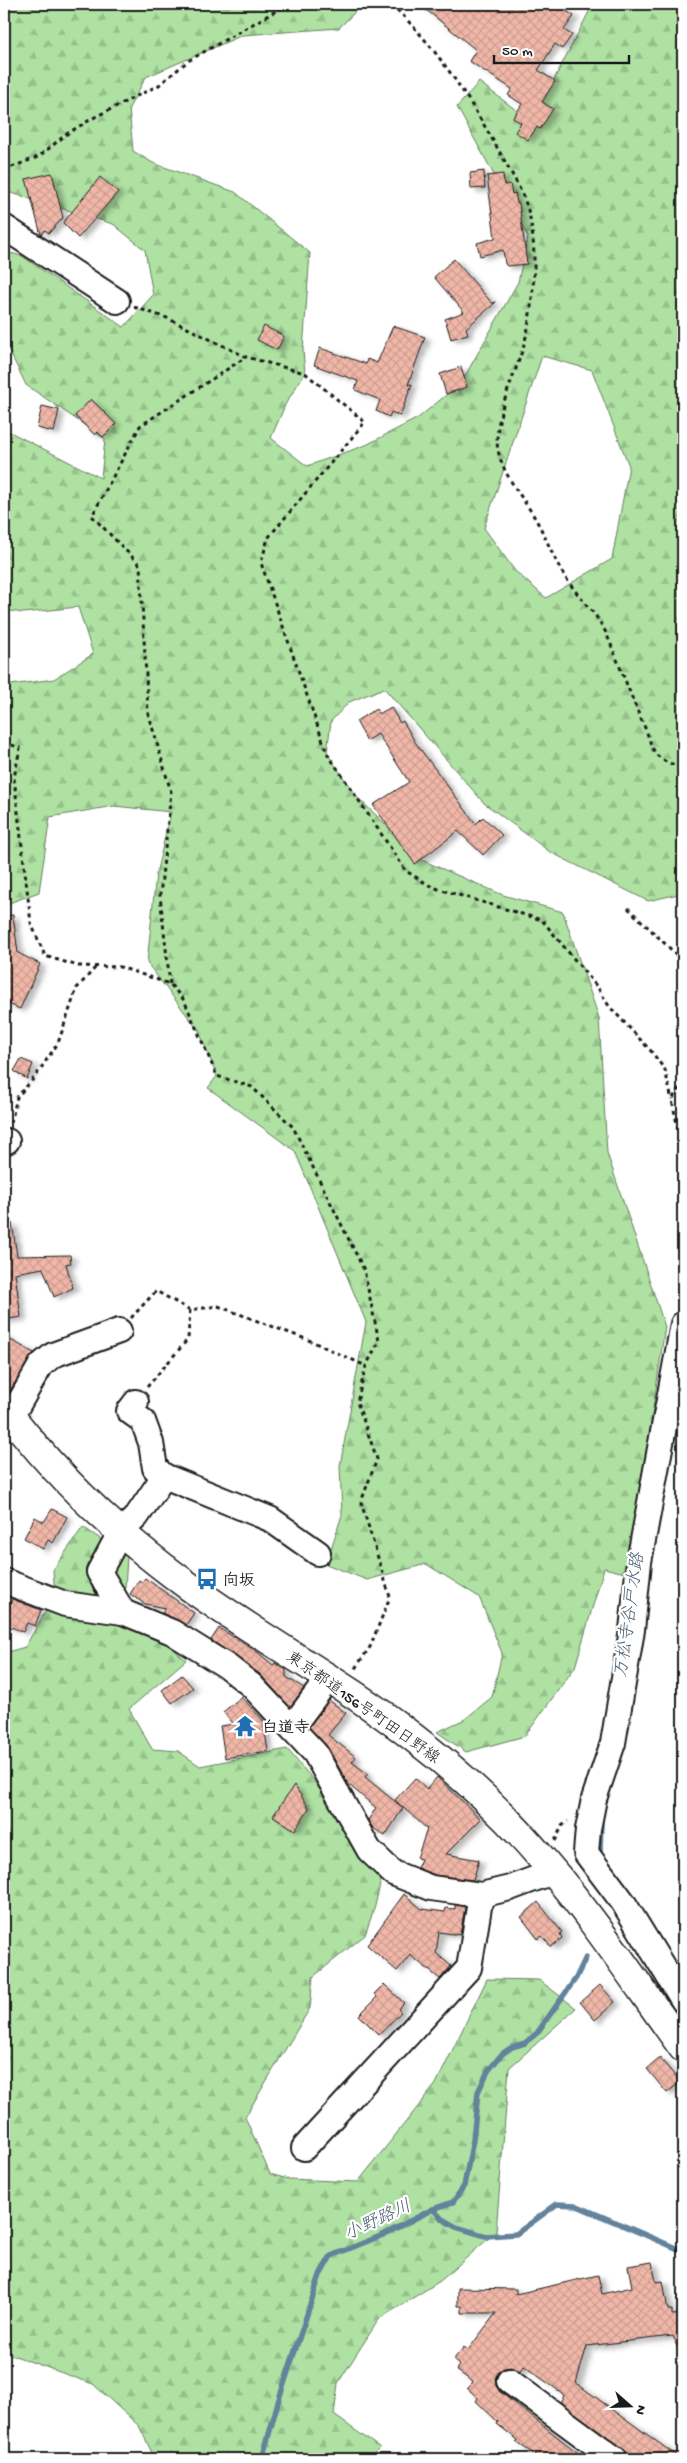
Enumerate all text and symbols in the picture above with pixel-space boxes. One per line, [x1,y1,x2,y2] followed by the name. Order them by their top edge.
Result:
[494,32,630,64] scale bar
[502,43,533,61] text: 50 m
[610,1550,650,1679] water label: 万松寺谷戸水路
[194,1566,220,1592] bus stop icon: 向坂
[223,1571,255,1592] place label: 向坂
[282,1647,444,1769] street label: 東京都道156号町田日野線
[232,1713,258,1739] temple icon: 白道寺
[262,1718,310,1739] place label: 白道寺
[341,2196,415,2246] water label: 小野路川
[604,2380,654,2430] north arrow
[630,2402,649,2417] text: N

